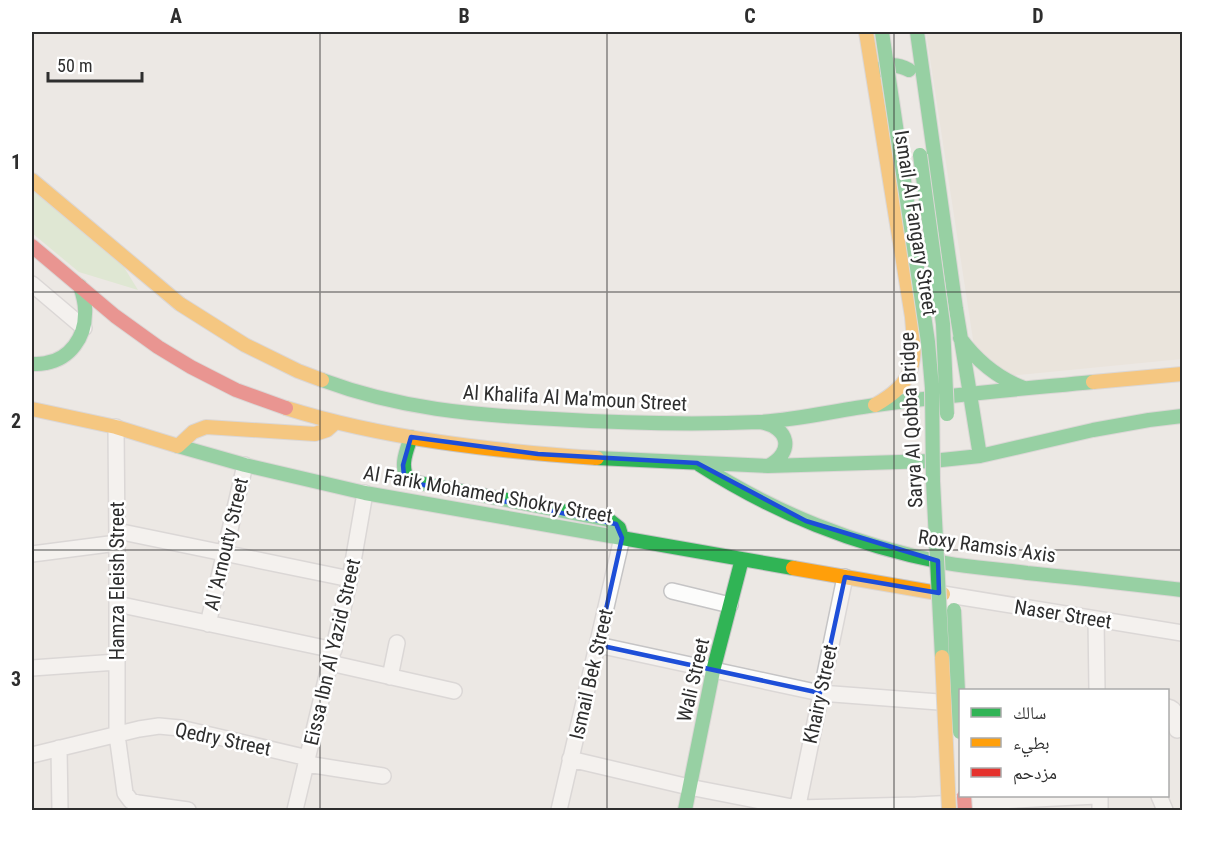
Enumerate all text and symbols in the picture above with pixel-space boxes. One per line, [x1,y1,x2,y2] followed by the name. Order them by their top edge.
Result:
[170,4,182,28] text: A
[458,4,470,28] text: B
[744,4,756,28] text: C
[1032,4,1044,28] text: D
[48,45,142,83] scale bar
[57,55,92,76] text: 50 m
[889,129,943,317] street label: Ismail Al Fangary Street
[11,150,21,174] text: 1
[894,331,928,509] street label: Sarya Al Qobba Bridge
[462,380,688,416] street label: Al Khalifa Al Ma'moun Street
[11,409,21,433] text: 2
[362,460,614,528] street label: Al Farik Mohamed Shokry Street
[199,475,253,613] street label: Al 'Arnouty Street
[105,502,129,660] street label: Hamza Eleish Street
[917,524,1057,568] street label: Roxy Ramsis Axis
[299,556,365,748] street label: Eissa Ibn Al Yazid Street
[1013,594,1113,634] street label: Naser Street
[564,606,618,742] street label: Ismail Bek Street
[672,636,714,724] street label: Wali Street
[798,642,842,746] street label: Khairy Street
[11,667,21,691] text: 3
[959,689,1169,797] legend
[1013,702,1046,723] text: سالك
[173,717,273,761] street label: Qedry Street
[1013,732,1050,758] text: بطيء
[1013,762,1057,785] text: مزدحم

